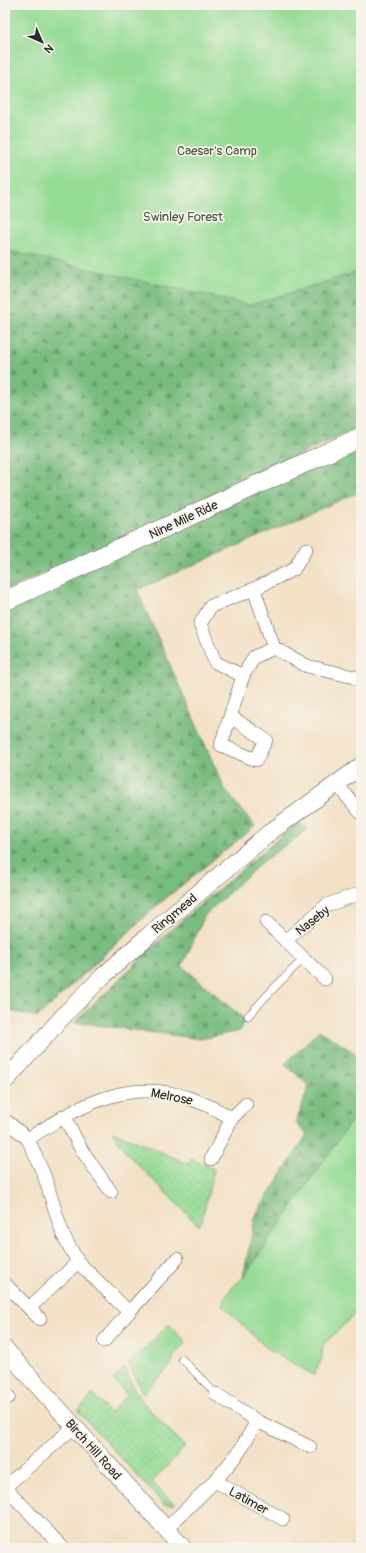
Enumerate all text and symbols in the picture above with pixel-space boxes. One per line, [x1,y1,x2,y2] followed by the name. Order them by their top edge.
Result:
[22,22,62,62] north arrow
[41,41,56,56] text: N
[177,143,257,159] park label: Caesar's Camp
[143,209,224,225] park label: Swinley Forest
[146,497,221,543] street label: Nine Mile Ride
[149,890,200,937] street label: Ringmead
[292,902,333,939] street label: Naseby
[149,1085,195,1109] street label: Melrose
[62,1416,125,1483] street label: Birch Hill Road
[226,1483,271,1518] street label: Latimer

